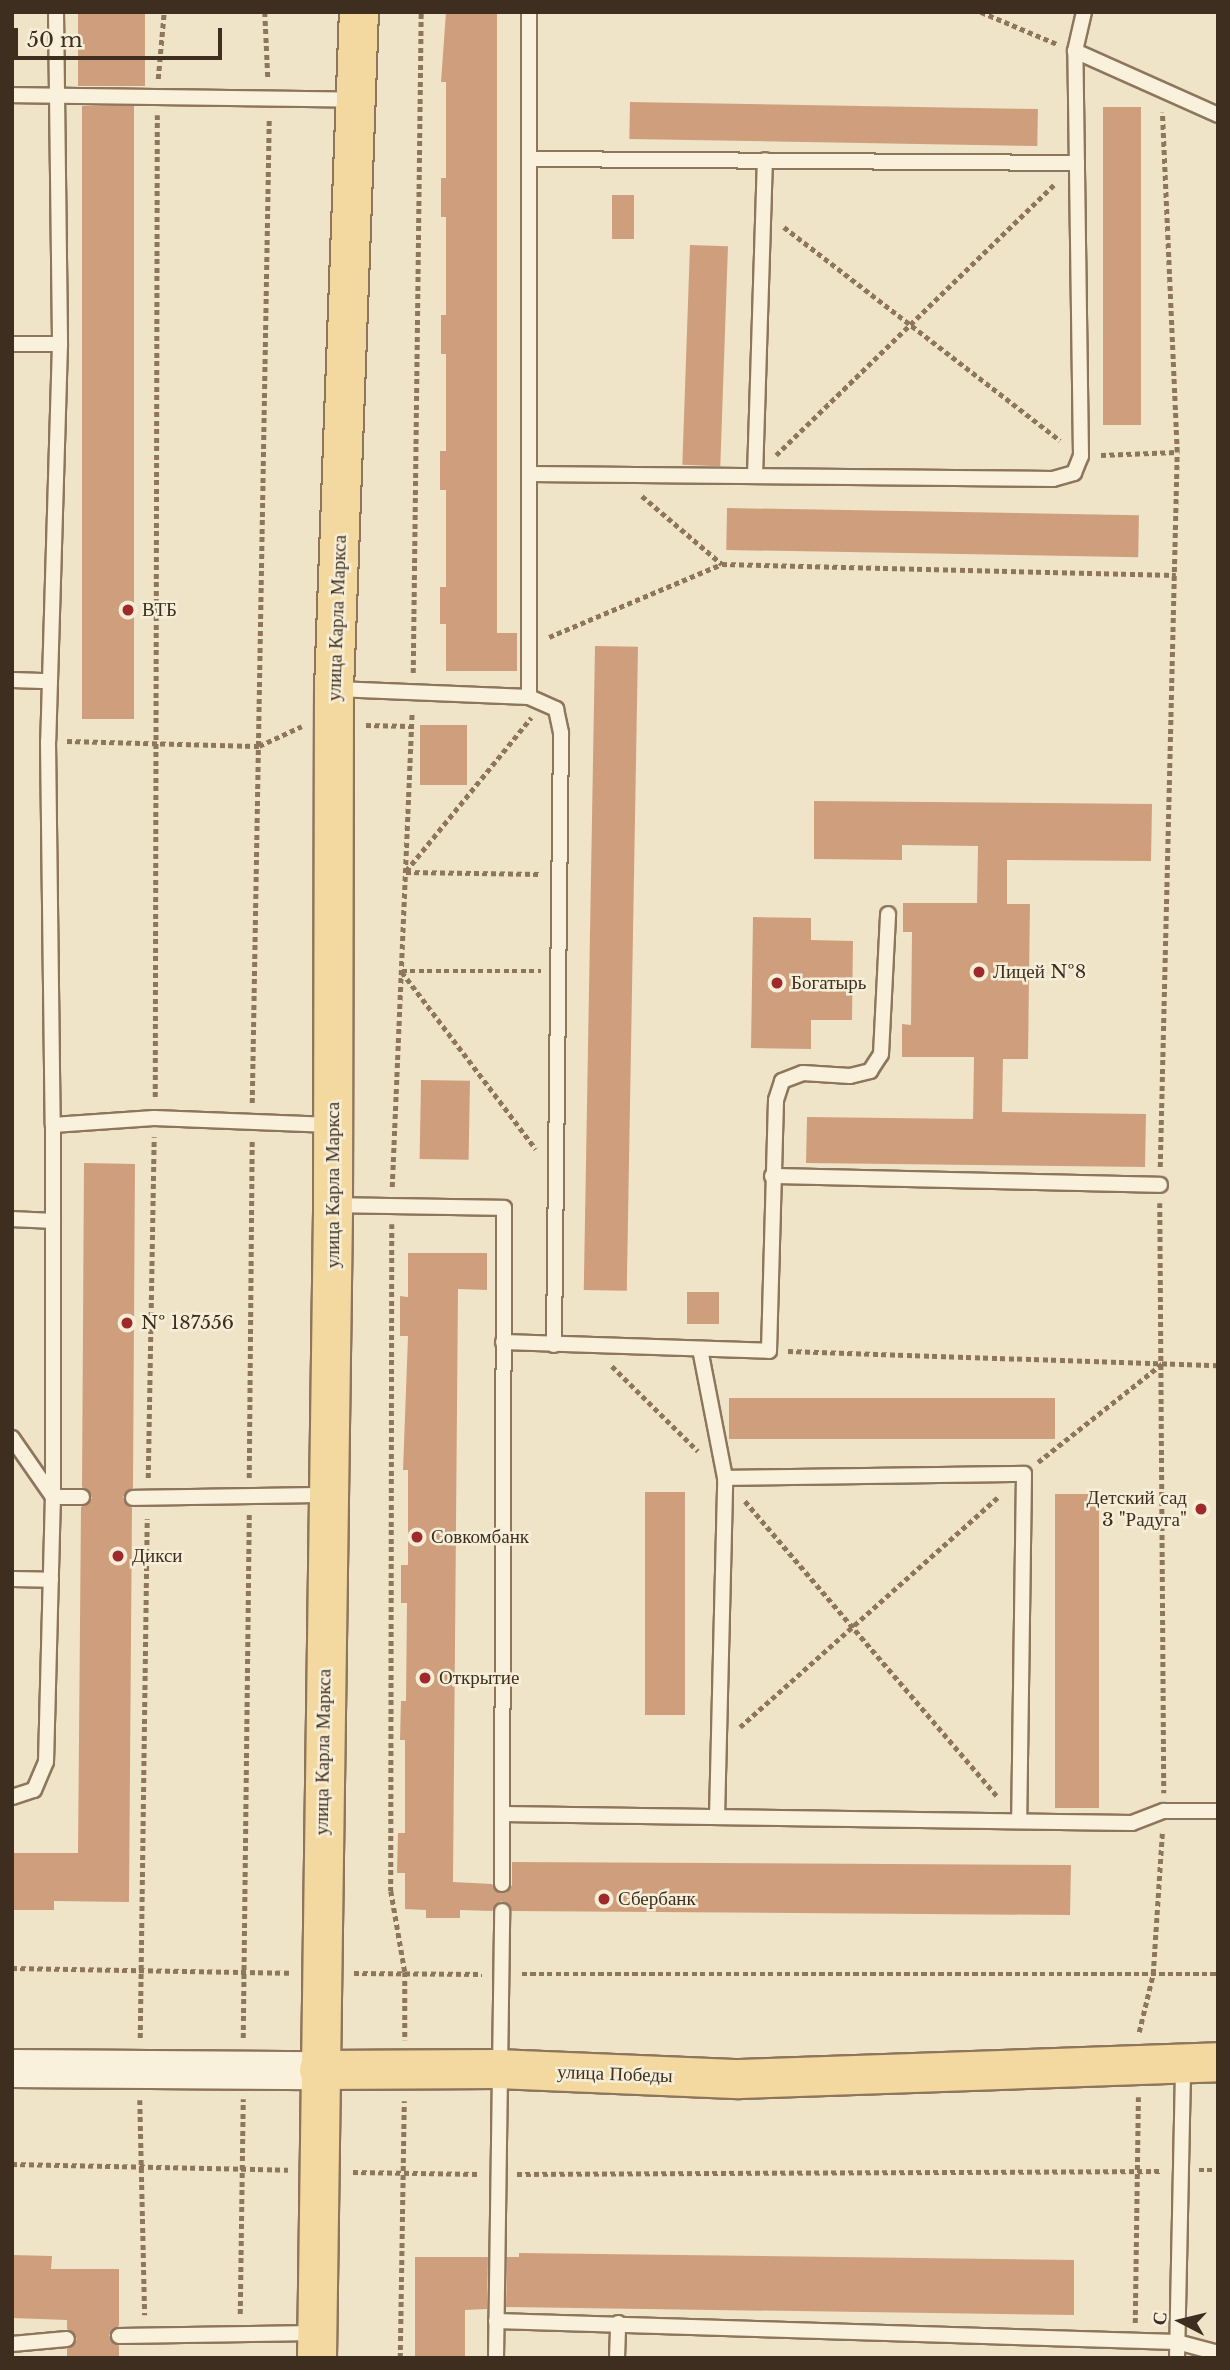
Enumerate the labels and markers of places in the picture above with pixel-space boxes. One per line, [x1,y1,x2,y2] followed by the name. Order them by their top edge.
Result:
[142,599,177,621] place label: ВТБ
[120,602,136,618] marker: ВТБ
[993,961,1086,983] place label: Лицей №8
[971,964,987,980] marker: Лицей №8
[791,972,866,994] place label: Богатырь
[769,975,785,991] marker: Богатырь
[141,1312,234,1334] place label: № 187556
[119,1315,135,1331] marker: № 187556
[1087,1487,1187,1531] place label: Детский сад 3 "Радуга"
[1193,1501,1209,1517] marker: Детский сад 3 "Радуга"
[431,1526,529,1548] place label: Совкомбанк
[409,1529,425,1545] marker: Совкомбанк
[132,1545,182,1567] place label: Дикси
[110,1548,126,1564] marker: Дикси
[439,1667,519,1689] place label: Открытие
[417,1670,433,1686] marker: Открытие
[618,1888,696,1910] place label: Сбербанк
[596,1891,612,1907] marker: Сбербанк

